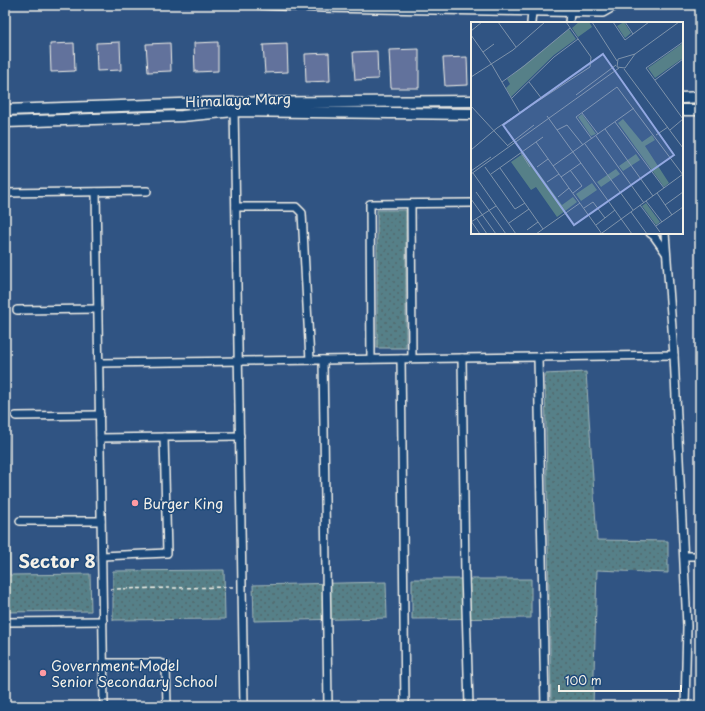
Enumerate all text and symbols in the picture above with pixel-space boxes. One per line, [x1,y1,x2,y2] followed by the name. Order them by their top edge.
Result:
[471,22,683,234] inset map
[185,88,291,112] street label: Himalaya Marg
[143,493,223,514] place label: Burger King
[130,498,140,508] marker: Burger King
[18,547,96,574] district label: Sector 8
[51,655,218,692] place label: Government Model Senior Secondary School
[559,667,681,693] scale bar
[38,668,48,678] marker: Government Model Senior Secondary School
[565,671,602,689] text: 100 m

